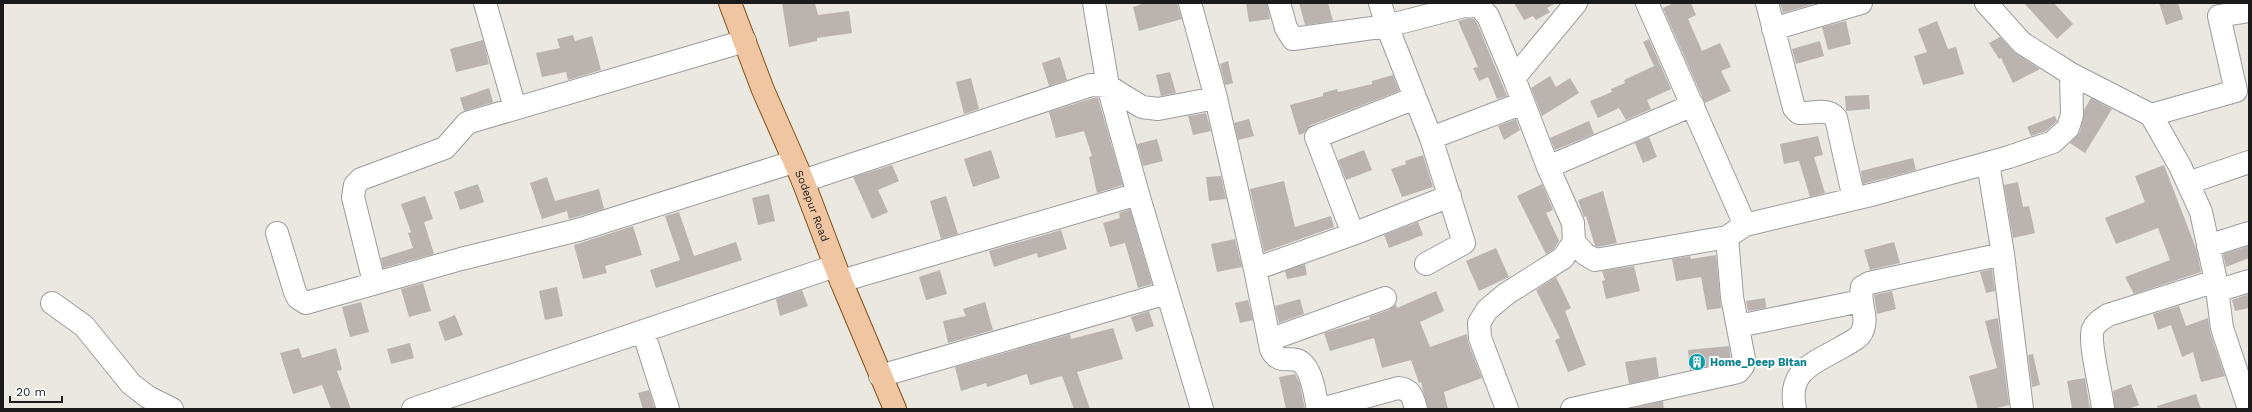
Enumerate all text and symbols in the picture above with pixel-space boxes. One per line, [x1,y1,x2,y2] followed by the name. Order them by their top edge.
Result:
[793,168,832,243] street label: Sodepur Road
[1687,352,1707,372] building icon: Home_Deep Bitan
[1710,356,1807,369] place label: Home_Deep Bitan
[10,378,62,404] scale bar
[16,385,46,399] text: 20 m

